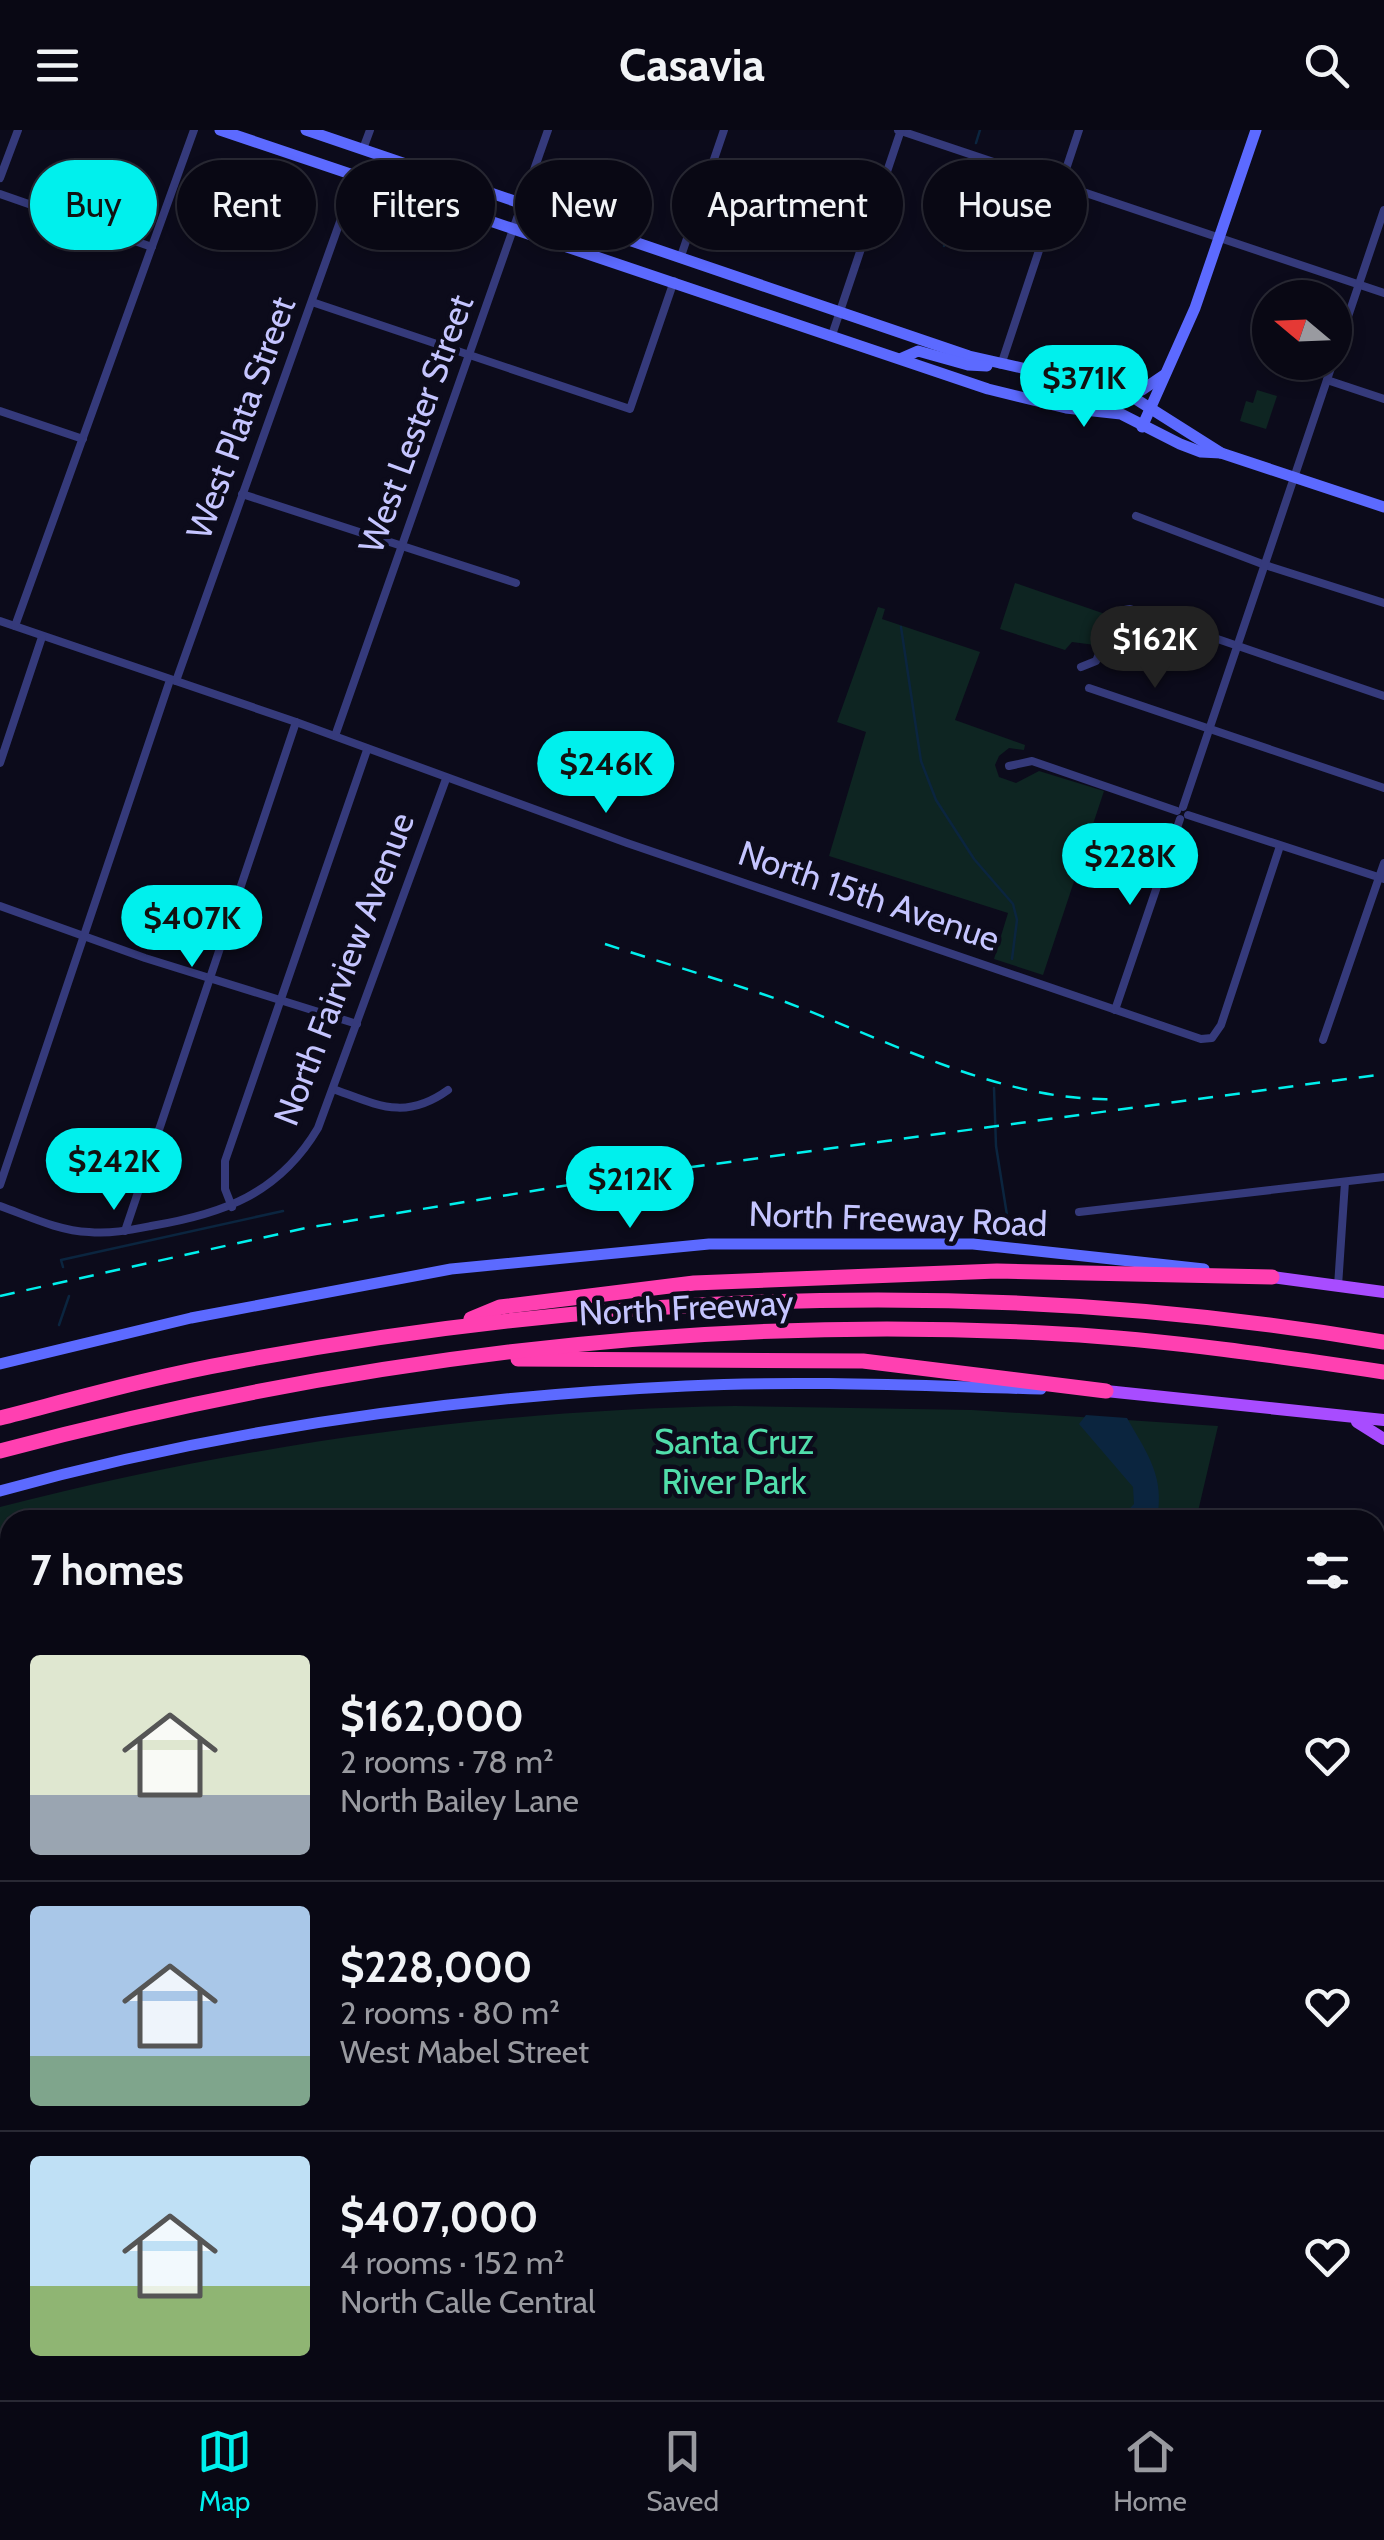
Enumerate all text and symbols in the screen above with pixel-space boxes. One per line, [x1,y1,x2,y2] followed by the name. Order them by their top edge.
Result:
[30,38,85,93] icon: menu
[619,38,765,92] text: Casavia
[1299,38,1354,93] icon: search
[30,160,157,250] chip: Buy
[177,160,316,250] chip: Rent
[336,160,495,250] chip: Filters
[515,160,652,250] chip: New
[672,160,903,250] chip: Apartment
[923,160,1087,250] chip: House
[1252,280,1352,380] north arrow
[1252,280,1352,380] map controls
[349,289,482,559] street label: West Lester Street
[177,291,304,545] street label: West Plata Street
[1014,345,1154,430] pin: $371K
[1042,358,1126,397] text: $371K
[1085,606,1225,691] pin: $162K
[1112,619,1198,658] text: $162K
[536,731,676,816] pin: $246K
[559,744,653,783] text: $246K
[264,806,423,1131] street label: North Fairview Avenue
[1060,823,1200,908] pin: $228K
[733,831,1005,960] street label: North 15th Avenue
[1084,836,1176,875] text: $228K
[122,885,262,970] pin: $407K
[143,898,241,937] text: $407K
[44,1128,184,1213] pin: $242K
[68,1141,160,1180] text: $242K
[560,1146,700,1231] pin: $212K
[588,1159,672,1198] text: $212K
[748,1192,1048,1245] street label: North Freeway Road
[577,1280,795,1335] street label: North Freeway
[654,1420,814,1503] park label: Santa Cruz River Park
[1300,1543,1355,1598] icon: filters
[30,1544,184,1596] text: 7 homes
[340,1690,524,1742] text: $162,000
[110,1695,230,1815] icon: home
[1300,1728,1355,1783] icon: heart
[340,1742,554,1781] text: 2 rooms · 78 m²
[340,1781,579,1820] text: North Bailey Lane
[340,1941,533,1993] text: $228,000
[110,1946,230,2066] icon: home
[1300,1979,1355,2034] icon: heart
[340,1993,560,2032] text: 2 rooms · 80 m²
[340,2032,589,2071] text: West Mabel Street
[340,2191,538,2243] text: $407,000
[110,2196,230,2316] icon: home
[1300,2229,1355,2284] icon: heart
[340,2243,564,2282] text: 4 rooms · 152 m²
[340,2282,596,2321] text: North Calle Central
[197,2424,252,2518] tab: Map
[646,2424,719,2518] tab: Saved
[1113,2424,1187,2518] tab: Home

